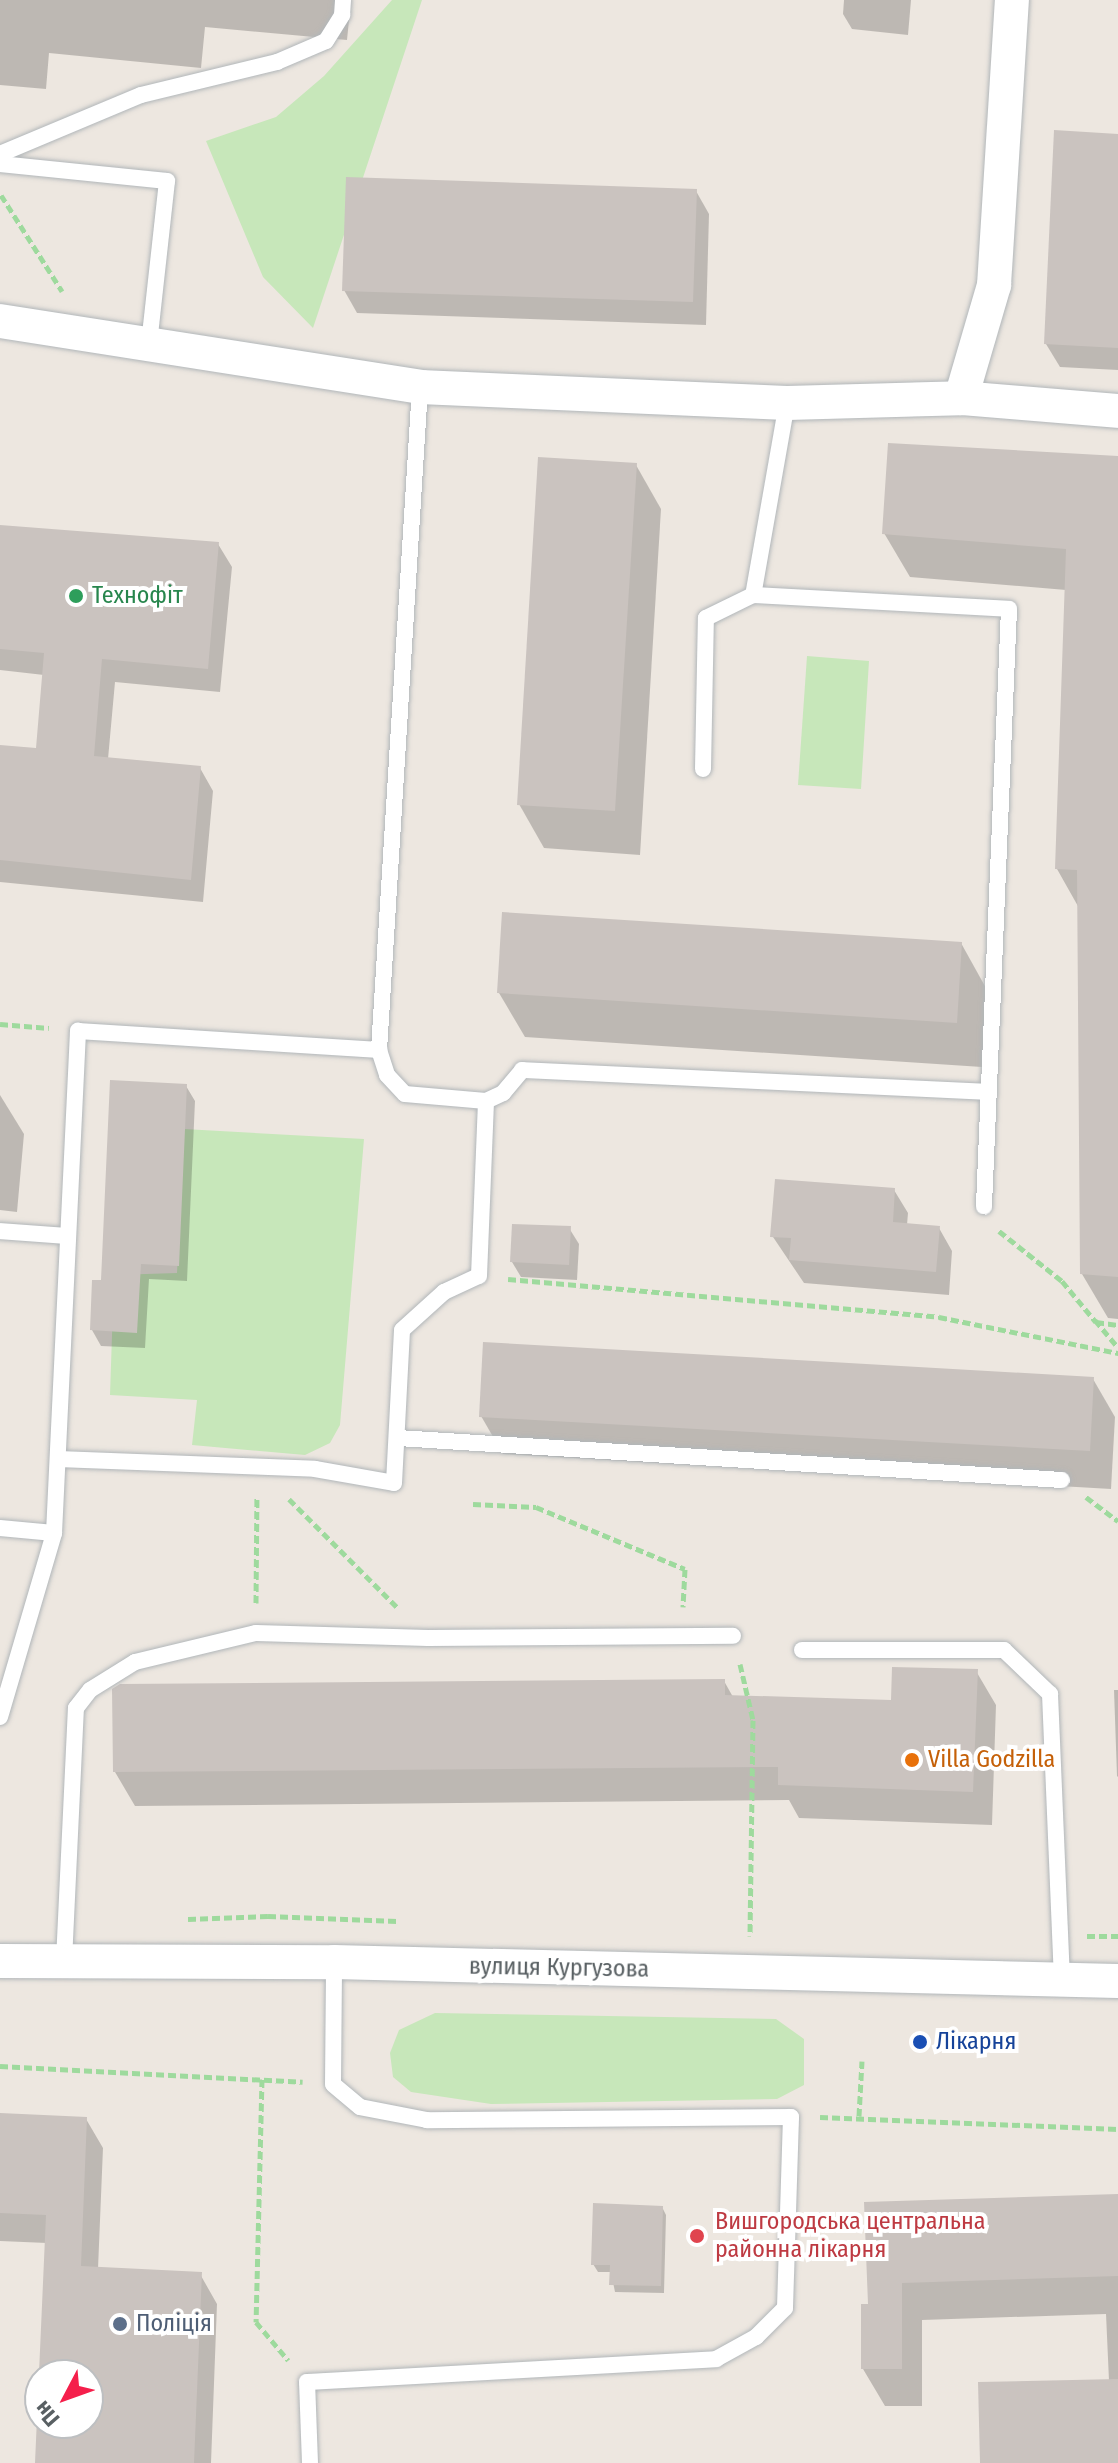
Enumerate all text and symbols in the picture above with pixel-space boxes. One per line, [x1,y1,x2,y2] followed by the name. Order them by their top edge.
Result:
[92,582,183,610] place label: Технофіт
[67,587,85,605] marker: Технофіт
[928,1746,1055,1774] place label: Villa Godzilla
[903,1751,921,1769] marker: Villa Godzilla
[469,1952,649,1984] street label: вулиця Кургузова
[936,2028,1016,2056] place label: Лікарня
[911,2033,929,2051] marker: Лікарня
[715,2208,986,2264] place label: Вишгородська центральна районна лікарня
[686,2225,708,2247] marker: Вишгородська центральна районна лікарня
[136,2310,212,2338] place label: Поліція
[111,2315,129,2333] marker: Поліція
[24,2359,104,2439] north arrow
[29,2396,65,2432] text: Пн

